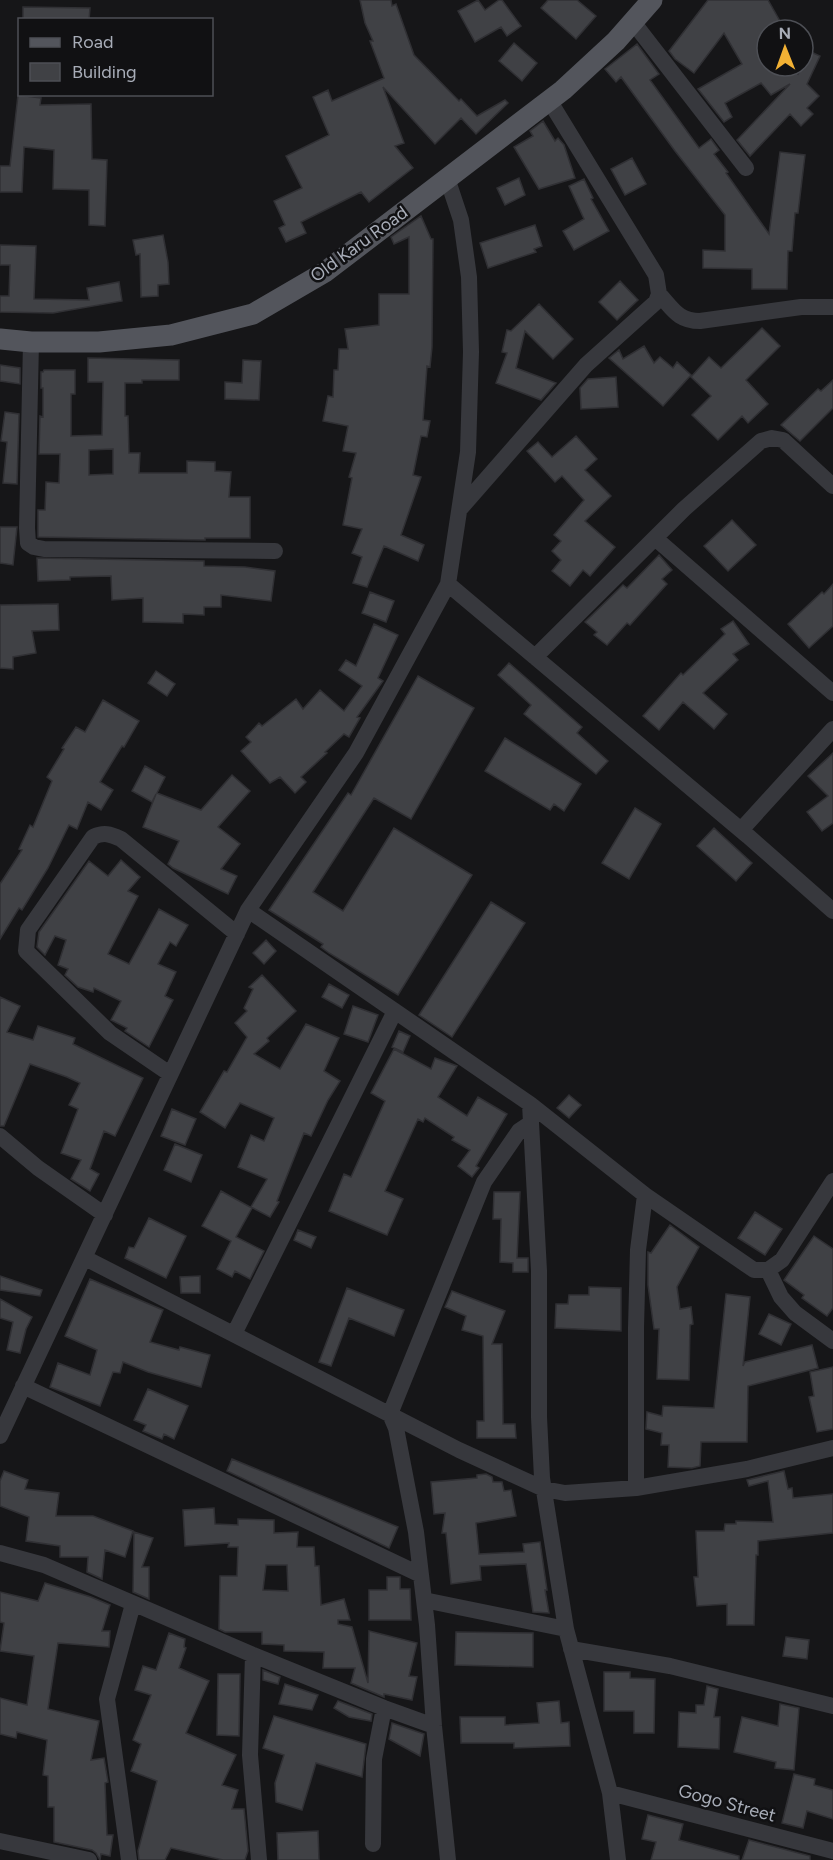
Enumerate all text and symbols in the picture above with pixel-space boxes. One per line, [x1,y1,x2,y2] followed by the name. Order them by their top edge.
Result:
[18,18,213,96] legend
[755,18,815,78] north arrow
[778,24,791,43] text: N
[72,31,113,53] text: Road
[72,61,137,83] text: Building
[306,201,412,287] street label: Old Karu Road
[676,1779,778,1827] street label: Gogo Street

